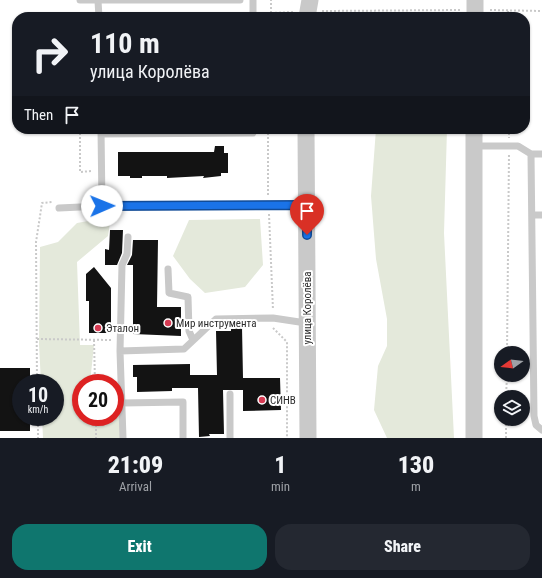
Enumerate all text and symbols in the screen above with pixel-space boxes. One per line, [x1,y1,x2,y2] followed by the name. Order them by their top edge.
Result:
[90,27,160,60] text: 110 m
[24,28,76,80] icon: right
[90,61,210,82] text: улица Королёва
[61,104,83,126] icon: arrive
[24,106,53,124] text: Then
[81,185,123,227] position arrow
[290,194,324,235] pin
[296,200,318,222] icon: arrive
[301,271,314,345] street label: улица Королёва
[176,317,257,330] place label: Мир инструмента
[163,318,173,328] marker: Мир инструмента
[106,322,139,335] place label: Эталон
[93,323,103,333] marker: Эталон
[494,346,530,382] north arrow
[494,346,530,426] map controls
[72,374,124,426] speed limit sign: 20
[28,383,48,407] text: 10
[494,390,530,426] button: layers
[270,394,296,407] place label: СИНВ
[257,395,267,405] marker: СИНВ
[28,404,48,415] text: km/h
[108,451,163,479] text: 21:09
[274,451,287,479] text: 1
[398,451,434,479] text: 130
[119,479,152,494] text: Arrival
[271,479,290,494] text: min
[411,479,421,494] text: m
[12,524,267,570] button: Exit
[275,524,530,570] button: Share

